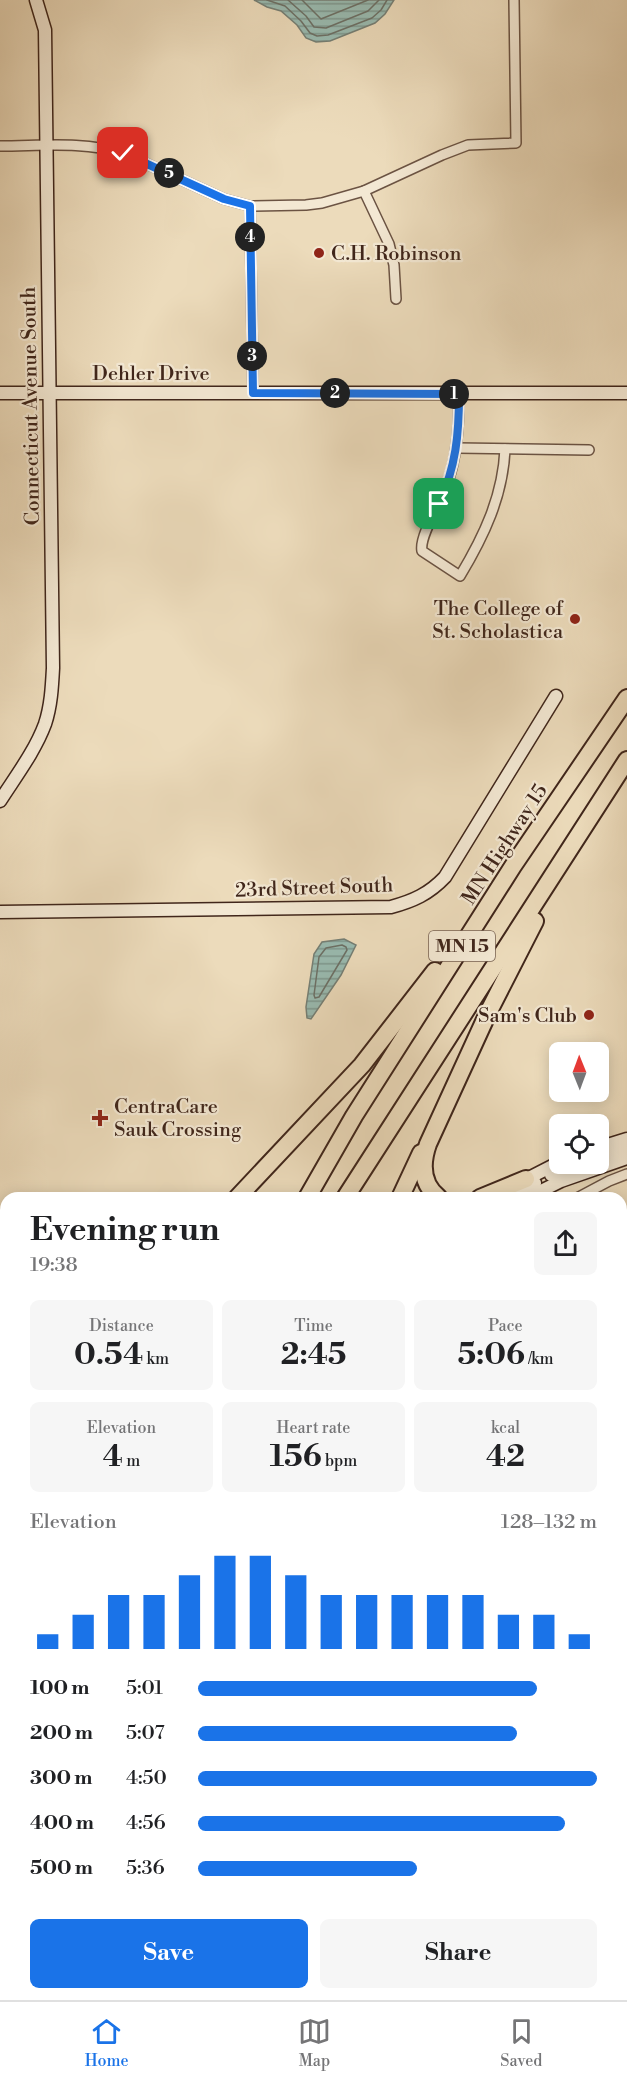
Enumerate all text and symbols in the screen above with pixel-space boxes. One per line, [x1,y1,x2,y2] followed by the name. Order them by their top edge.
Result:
[97,127,148,178] pin
[106,136,139,169] icon: check
[154,158,184,188] pin: 5
[164,163,174,183] text: 5
[235,222,265,252] pin: 4
[245,227,255,247] text: 4
[331,242,461,267] place label: C.H. Robinson
[312,246,326,260] marker: C.H. Robinson
[17,286,46,526] street label: Connecticut Avenue South
[237,341,267,371] pin: 3
[247,346,257,366] text: 3
[92,362,210,387] street label: Dehler Drive
[320,378,350,408] pin: 2
[439,379,469,409] pin: 1
[330,383,340,403] text: 2
[450,384,458,404] text: 1
[413,478,464,529] pin
[422,487,455,520] icon: arrive
[432,597,564,645] place label: The College of St. Scholastica
[568,612,582,626] marker: The College of St. Scholastica
[457,780,554,910] street label: MN Highway 15
[235,873,394,904] street label: 23rd Street South
[429,931,495,961] road number: MN 15
[478,1004,577,1029] place label: Sam's Club
[582,1008,596,1022] marker: Sam's Club
[549,1042,609,1102] north arrow
[549,1042,609,1174] map controls
[114,1095,242,1143] place label: CentraCare Sauk Crossing
[91,1109,109,1127] marker: CentraCare Sauk Crossing
[549,1114,609,1174] button: locate
[30,1210,219,1251] text: Evening run
[534,1212,597,1275] button: share
[30,1253,78,1278] text: 19:38
[89,1316,154,1336] text: Distance
[294,1316,333,1336] text: Time
[488,1316,523,1336] text: Pace
[74,1336,143,1374] text: 0.54
[281,1336,346,1374] text: 2:45
[457,1336,525,1374] text: 5:06
[143,1349,169,1369] text: km
[525,1349,554,1369] text: /km
[87,1418,156,1438] text: Elevation
[277,1418,350,1438] text: Heart rate
[491,1418,520,1438] text: kcal
[103,1438,123,1476] text: 4
[270,1438,322,1476] text: 156
[486,1438,525,1476] text: 42
[123,1451,140,1471] text: m
[322,1451,357,1471] text: bpm
[30,1510,117,1535] text: Elevation
[501,1510,597,1535] text: 128–132 m
[30,1676,89,1701] text: 100 m
[126,1676,163,1701] text: 5:01
[30,1721,93,1746] text: 200 m
[126,1721,165,1746] text: 5:07
[30,1766,93,1791] text: 300 m
[126,1766,167,1791] text: 4:50
[30,1811,94,1836] text: 400 m
[126,1811,166,1836] text: 4:56
[30,1856,93,1881] text: 500 m
[126,1856,165,1881] text: 5:36
[30,1919,308,1988] button: Save
[320,1919,597,1988] button: Share
[85,2015,129,2071] tab: Home
[298,2015,331,2071] tab: Map
[500,2015,542,2071] tab: Saved

